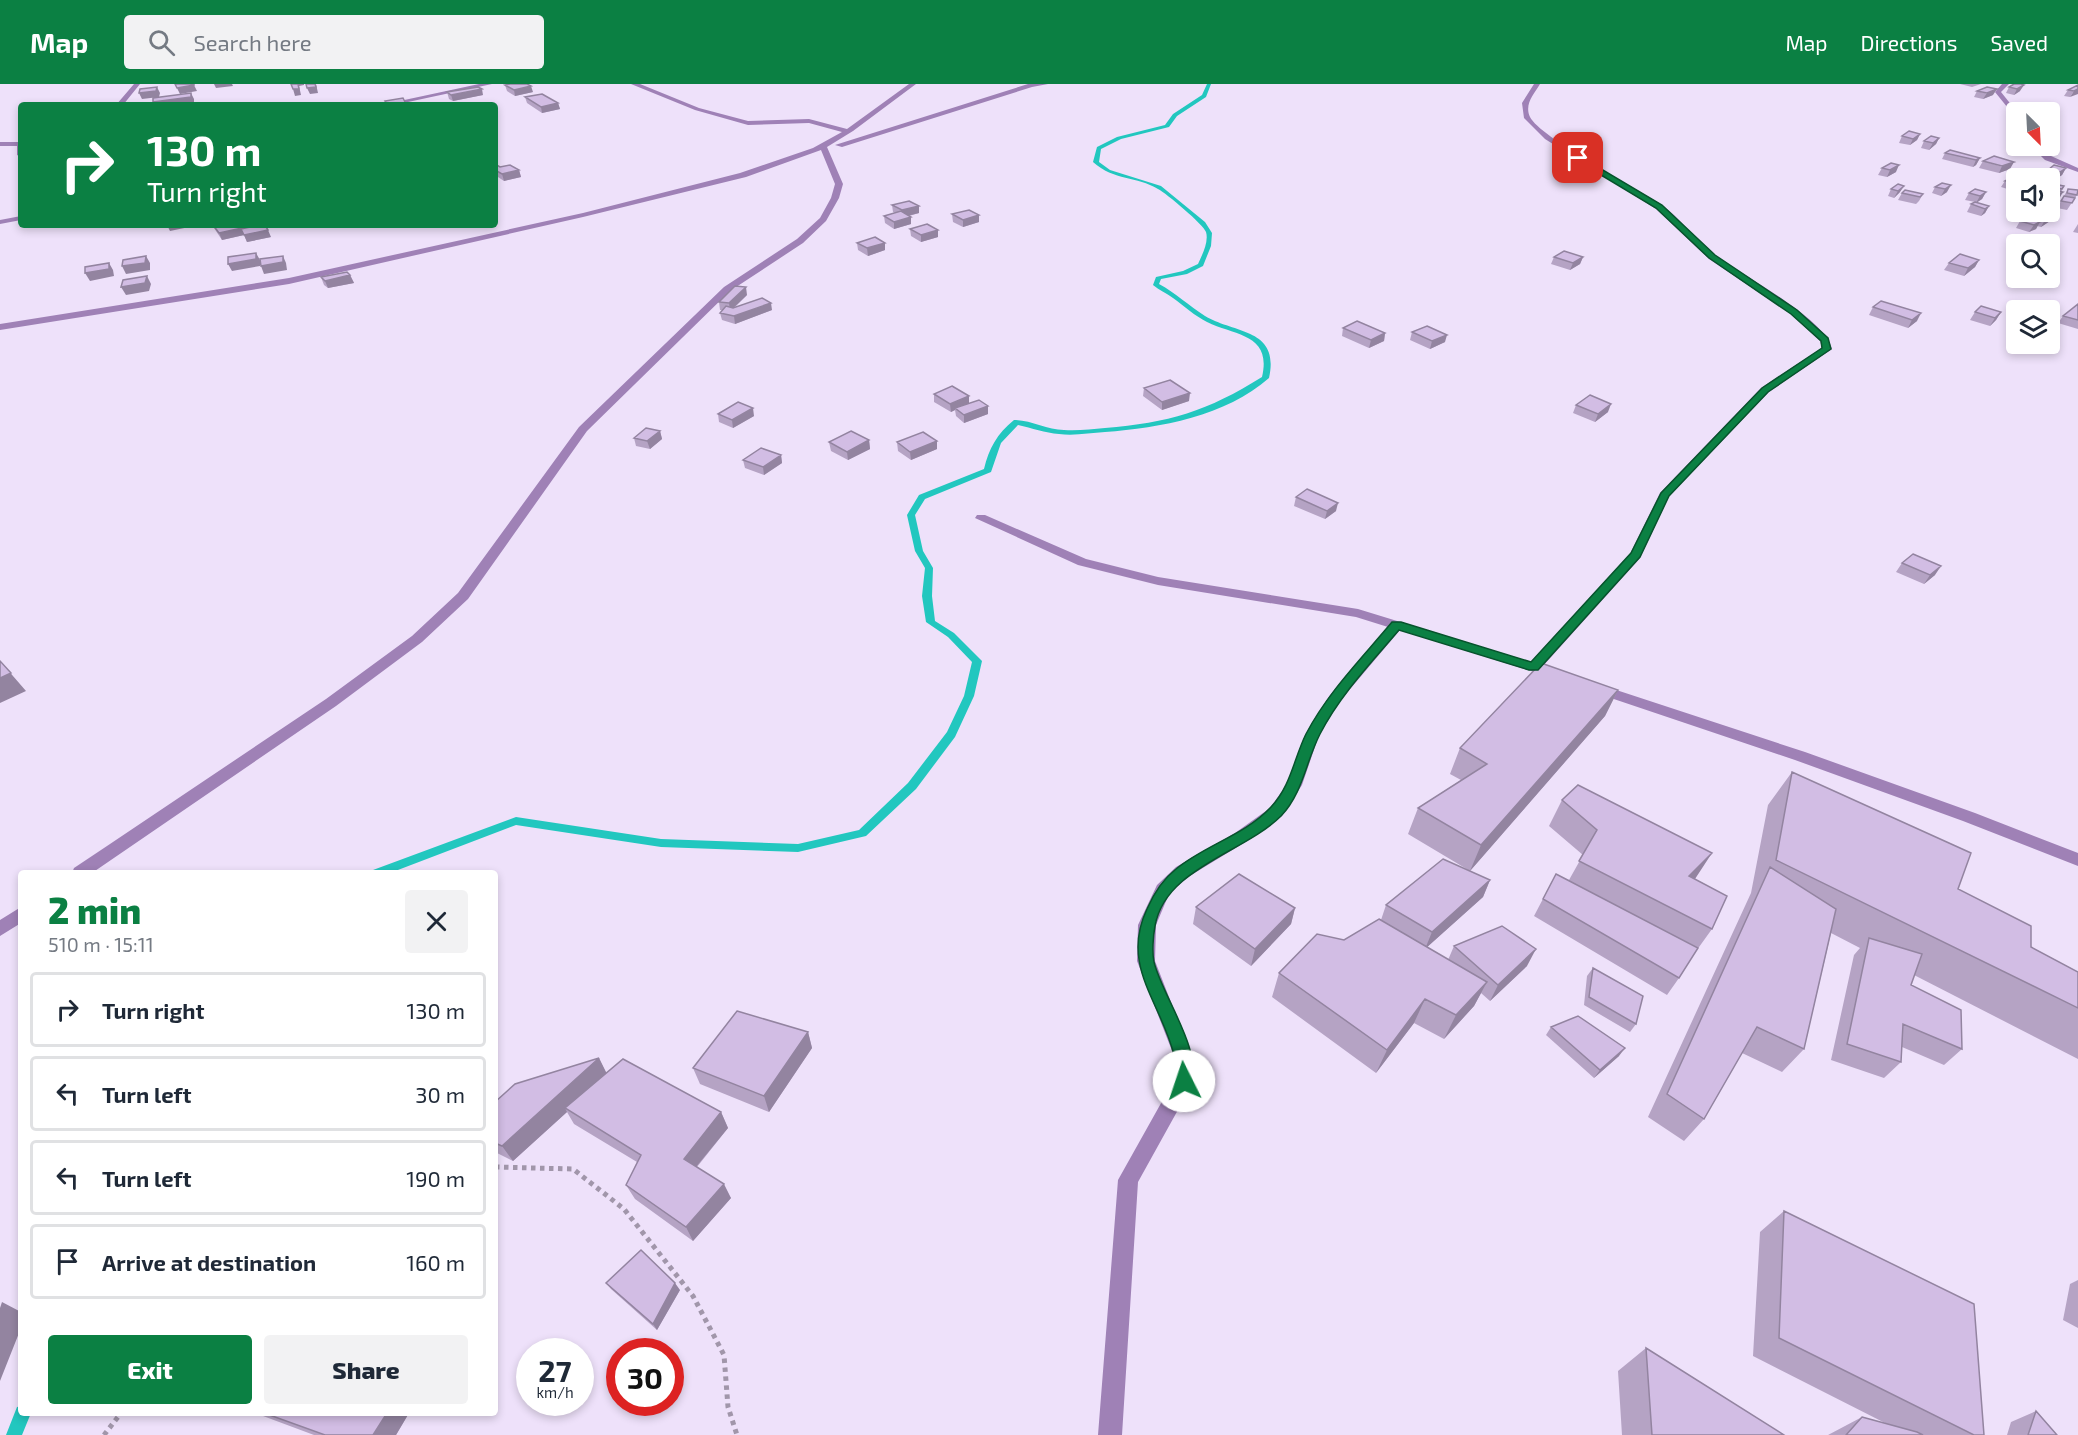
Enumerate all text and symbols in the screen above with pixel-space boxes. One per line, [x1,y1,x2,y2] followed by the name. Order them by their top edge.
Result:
[124,15,544,69] search box
[30,25,88,59] text: Map
[145,26,178,59] icon: search
[193,29,312,55] text: Search here
[1785,30,1828,55] text: Map
[1861,30,1957,55] text: Directions
[1990,30,2048,55] text: Saved
[2006,102,2060,156] north arrow
[2006,102,2060,354] map controls
[147,124,262,174] text: 130 m
[48,126,126,204] icon: right
[1552,132,1603,183] pin
[1561,141,1594,174] icon: arrive
[2006,168,2060,222] button: sound
[147,175,267,207] text: Turn right
[2006,234,2060,288] button: search
[2006,300,2060,354] button: layers
[48,888,141,931] text: 2 min
[405,890,468,953] button: close
[48,932,154,956] text: 510 m · 15:11
[51,993,84,1026] icon: right
[102,997,204,1023] text: Turn right
[407,997,465,1023] text: 130 m
[1152,1049,1216,1113] position arrow
[51,1077,84,1110] icon: left
[102,1081,191,1107] text: Turn left
[415,1081,465,1107] text: 30 m
[51,1161,84,1194] icon: left
[102,1165,191,1191] text: Turn left
[406,1165,465,1191] text: 190 m
[51,1245,84,1278] icon: arrive
[102,1249,316,1275] text: Arrive at destination
[406,1249,465,1275] text: 160 m
[48,1335,252,1404] button: Exit
[264,1335,468,1404] button: Share
[606,1338,684,1416] speed limit sign: 30
[538,1352,572,1388] text: 27
[536,1383,574,1401] text: km/h

